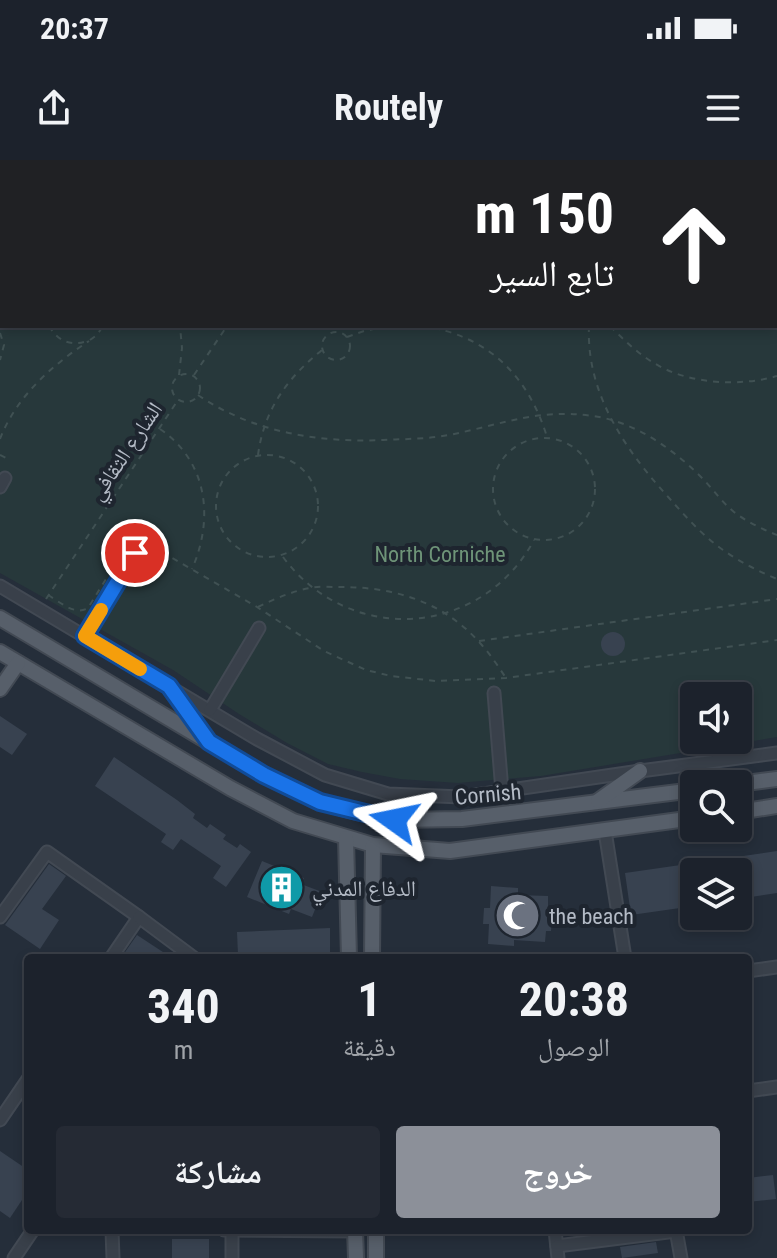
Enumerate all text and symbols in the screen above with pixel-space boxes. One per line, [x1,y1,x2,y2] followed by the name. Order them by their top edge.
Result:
[40,11,109,46] text: 20:37
[32,86,76,130] icon: share
[701,86,745,130] icon: menu
[334,87,443,129] text: Routely
[475,181,614,247] text: 150 m
[642,192,746,296] icon: ahead
[490,253,614,295] text: تابع السير
[83,397,171,508] street label: الشارع الثقافي
[101,519,169,587] pin
[113,531,157,575] icon: arrive
[374,542,506,567] park label: North Corniche
[680,682,752,930] map controls
[680,682,752,754] button: sound
[680,770,752,842] button: search
[352,778,436,862] position arrow
[454,779,522,810] street label: Cornish
[680,858,752,930] button: layers
[257,864,305,912] building icon: الدفاع المدني
[312,876,416,906] place label: الدفاع المدني
[494,892,542,940] mosque icon: the beach
[549,904,634,929] place label: the beach
[357,971,381,1028] text: 1
[519,971,629,1028] text: 20:38
[147,978,220,1035] text: 340
[343,1032,396,1062] text: دقيقة
[538,1032,610,1062] text: الوصول
[174,1035,193,1065] text: m
[56,1126,380,1218] button: مشاركة
[396,1126,720,1218] button: خروج

